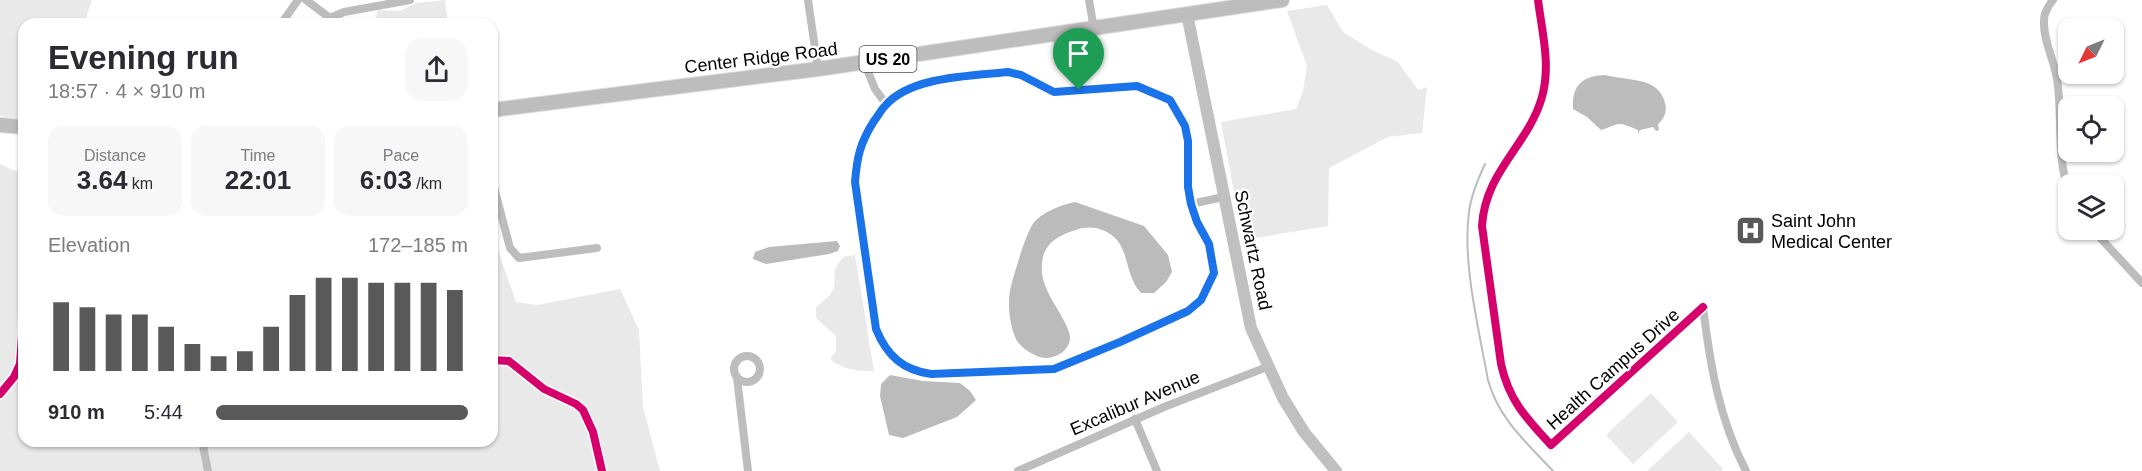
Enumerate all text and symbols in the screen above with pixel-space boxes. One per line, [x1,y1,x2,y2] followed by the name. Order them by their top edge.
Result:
[2058,18,2124,84] north arrow
[2058,18,2124,240] map controls
[1053,28,1104,90] pin
[1062,37,1095,70] icon: arrive
[405,38,468,101] button: share
[48,39,239,76] text: Evening run
[683,39,839,77] street label: Center Ridge Road
[860,46,916,72] road number: US 20
[48,80,205,102] text: 18:57 · 4 × 910 m
[2058,96,2124,162] button: locate
[84,147,146,164] text: Distance
[241,147,275,164] text: Time
[383,147,419,164] text: Pace
[77,165,127,195] text: 3.64
[225,165,291,195] text: 22:01
[360,165,412,195] text: 6:03
[2058,174,2124,240] button: layers
[127,175,153,192] text: km
[412,175,442,192] text: /km
[1231,188,1275,312] street label: Schwartz Road
[1771,211,1892,252] place label: Saint John Medical Center
[1734,215,1766,247] hospital icon: Saint John Medical Center
[48,234,130,256] text: Elevation
[368,234,468,256] text: 172–185 m
[1543,304,1683,434] street label: Health Campus Drive
[1067,367,1203,439] street label: Excalibur Avenue
[48,401,105,423] text: 910 m
[144,401,183,423] text: 5:44

